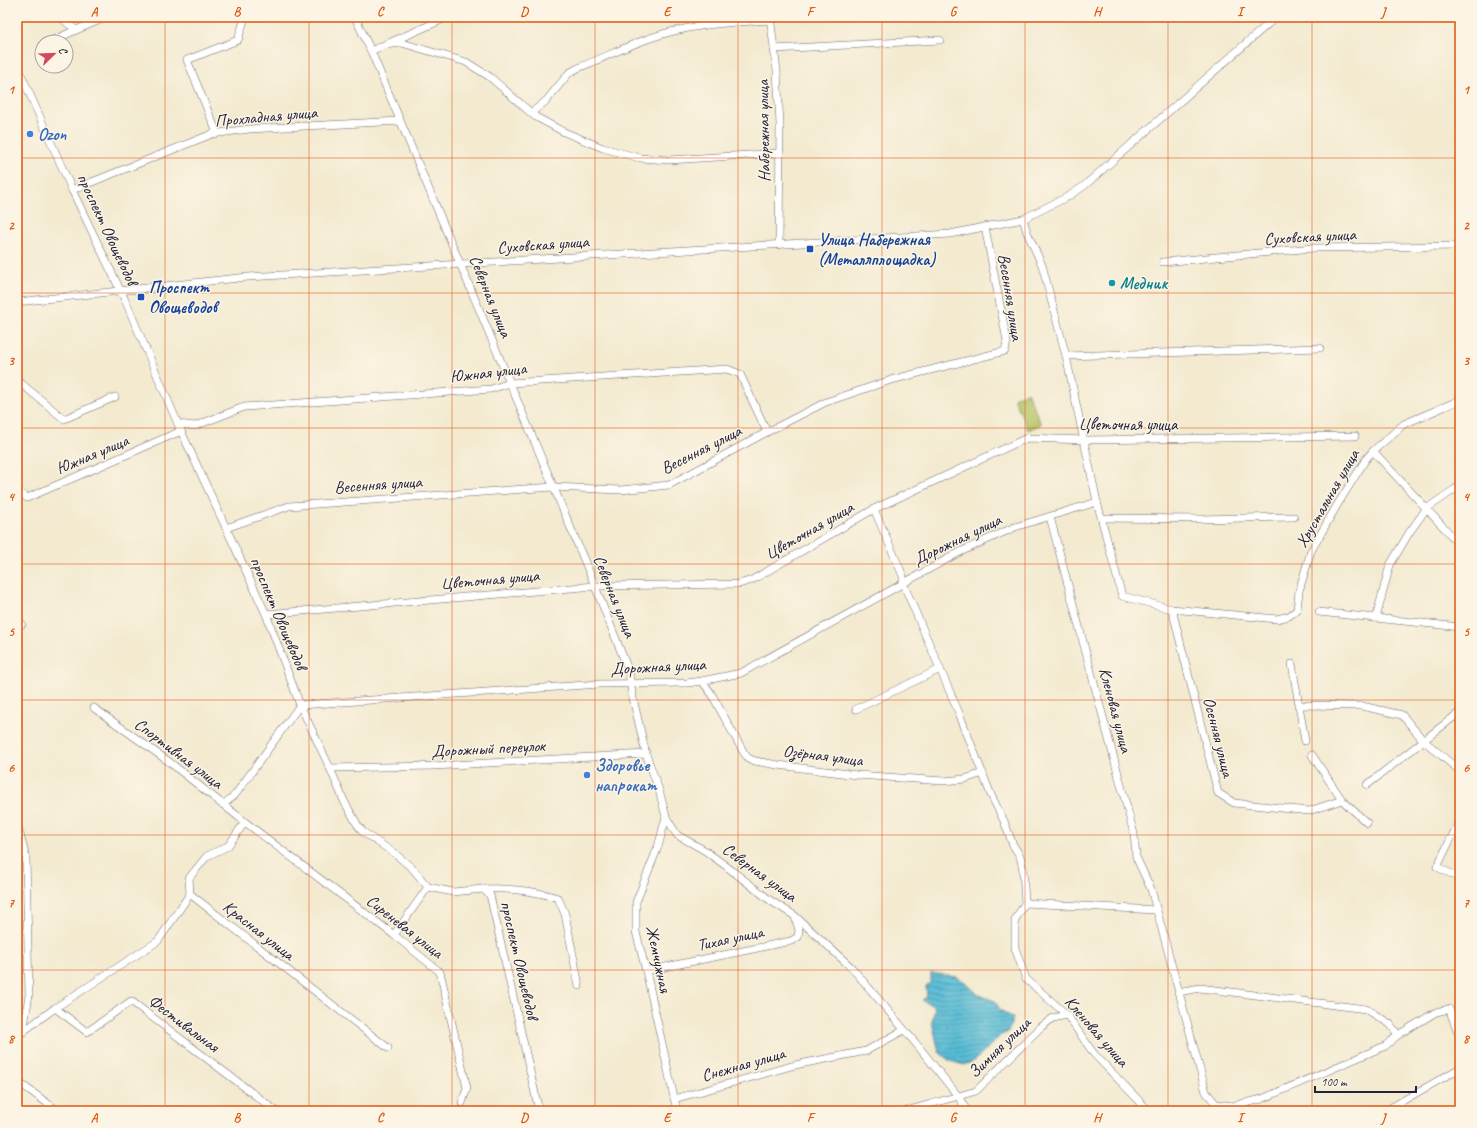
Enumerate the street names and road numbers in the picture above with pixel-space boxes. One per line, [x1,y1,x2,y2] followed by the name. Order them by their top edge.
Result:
[752,79,775,182] street label: Набережная улица
[214,101,320,131] street label: Прохладная улица
[73,170,144,291] street label: проспект Овощеводов
[1264,224,1358,249] street label: Суховская улица
[496,231,591,258] street label: Суховская улица
[465,252,517,342] street label: Северная улица
[993,252,1028,343] street label: Весенняя улица
[449,357,528,388] street label: Южная улица
[1079,414,1179,435] street label: Цветочная улица
[657,420,746,479] street label: Весенняя улица
[53,429,133,479] street label: Южная улица
[1291,444,1365,551] street label: Хрустальная улица
[334,471,424,498] street label: Весенняя улица
[761,496,859,564] street label: Цветочная улица
[910,508,1006,570] street label: Дорожная улица
[589,552,641,642] street label: Северная улица
[245,554,313,676] street label: проспект Овощеводов
[440,565,542,594] street label: Цветочная улица
[610,653,708,679] street label: Дорожная улица
[1094,665,1137,756] street label: Кленовая улица
[1198,695,1239,781] street label: Осенняя улица
[130,713,228,794] street label: Спортивная улица
[431,735,547,762] street label: Дорожный переулок
[782,740,865,772] street label: Озёрная улица
[718,838,802,907] street label: Северная улица
[362,890,448,964] street label: Сиреневая улица
[219,896,300,966] street label: Красная улица
[496,899,544,1024] street label: проспект Овощеводов
[695,921,767,956] street label: Тихая улица
[641,924,676,995] street label: Жемчужная
[144,990,225,1058] street label: Фестивальная
[1060,992,1134,1072] street label: Кленовая улица
[964,1011,1036,1082] street label: Зимняя улица
[699,1042,789,1086] street label: Снежная улица

